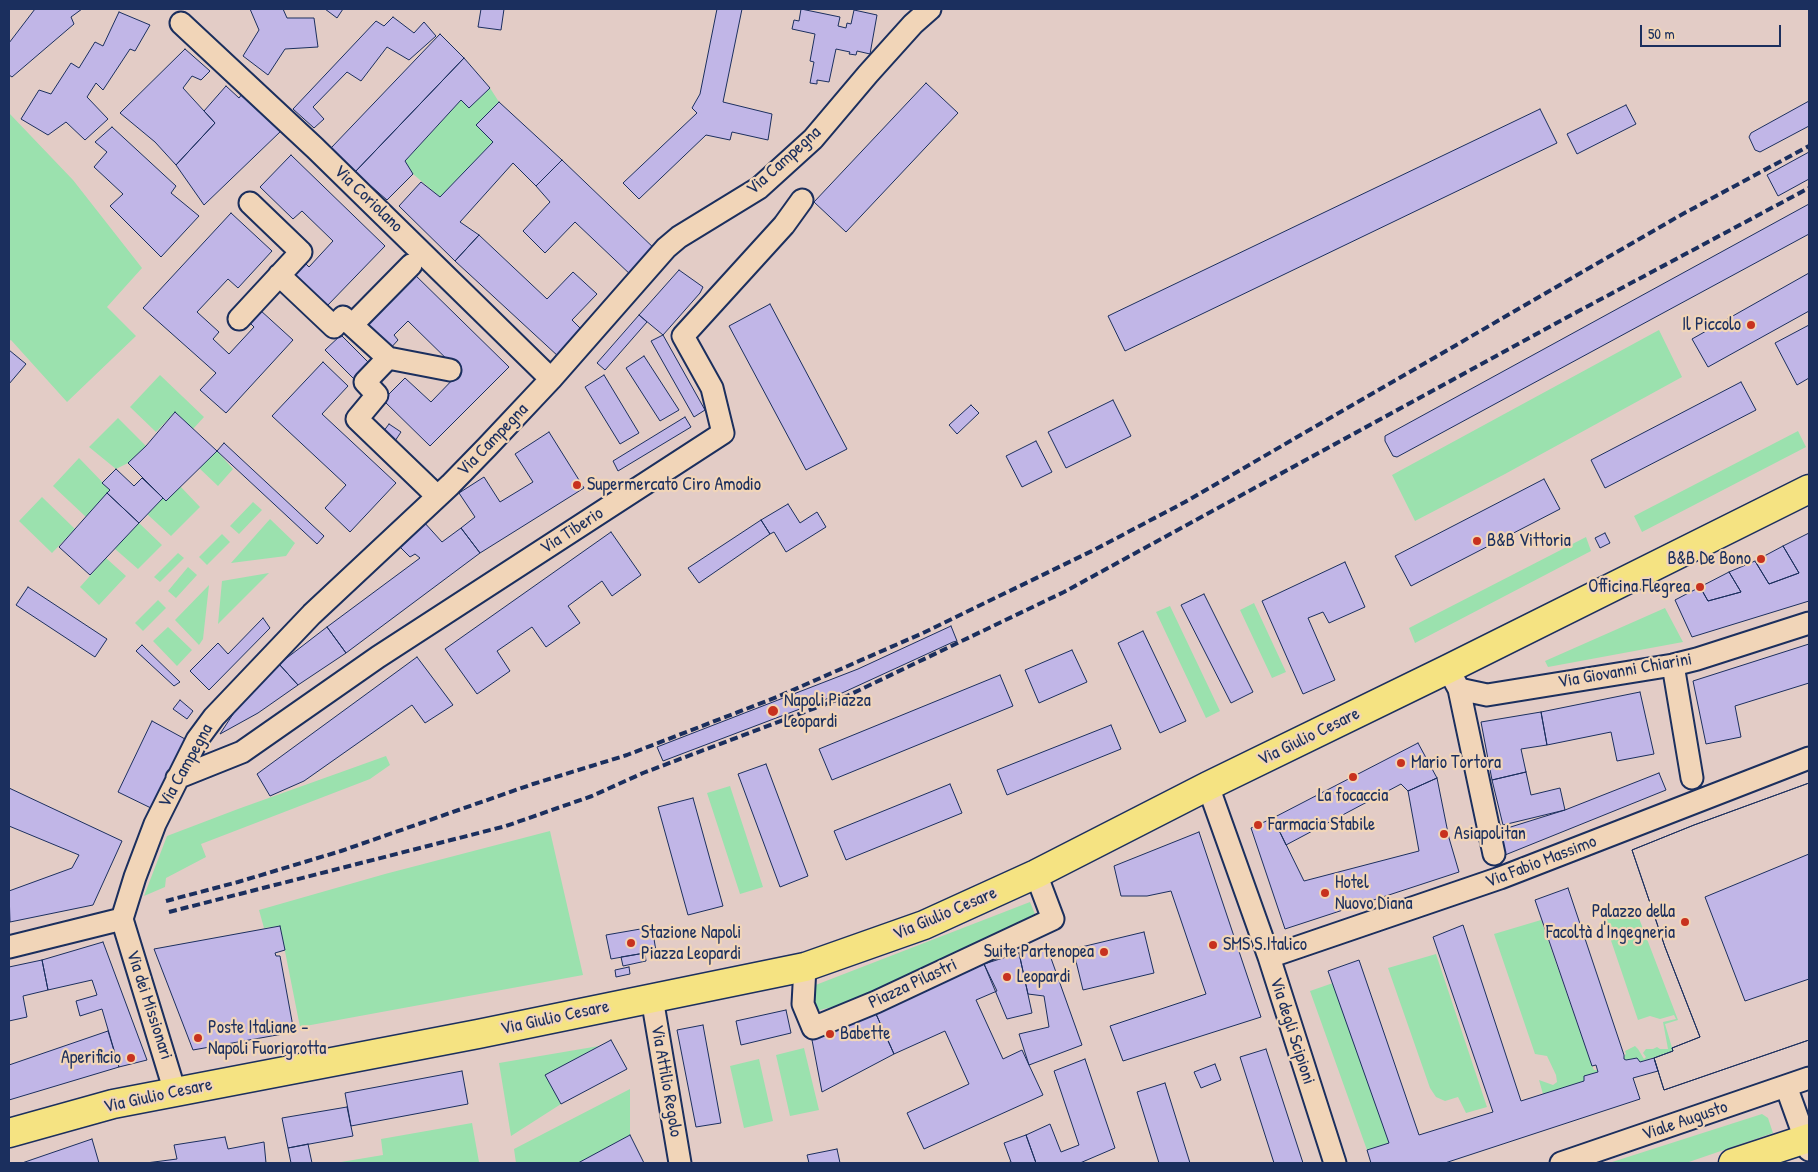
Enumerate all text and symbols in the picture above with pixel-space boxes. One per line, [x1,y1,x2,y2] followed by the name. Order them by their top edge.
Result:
[1643,15,1784,47] scale bar
[1648,23,1675,44] text: 50 m
[742,122,826,200] street label: Via Campegna
[329,161,407,237] street label: Via Coriolano
[1682,314,1741,336] place label: Il Piccolo
[1745,319,1757,331] marker: Il Piccolo
[453,399,533,481] street label: Via Campegna
[587,474,761,496] place label: Supermercato Ciro Amodio
[571,479,583,491] marker: Supermercato Ciro Amodio
[537,503,607,559] street label: Via Tiberio
[1487,530,1571,552] place label: B&B Vittoria
[1471,535,1483,547] marker: B&B Vittoria
[1667,548,1751,570] place label: B&B De Bono
[1755,553,1767,565] marker: B&B De Bono
[1588,576,1690,598] place label: Officina Flegrea
[1694,581,1706,593] marker: Officina Flegrea
[1556,649,1694,693] street label: Via Giovanni Chiarini
[784,690,871,732] place label: Napoli Piazza Leopardi
[1255,703,1363,771] street label: Via Giulio Cesare
[766,704,780,718] marker: Napoli Piazza Leopardi
[154,720,218,812] street label: Via Campegna
[1411,752,1501,774] place label: Mario Tortora
[1395,757,1407,769] marker: Mario Tortora
[1347,771,1359,783] marker: La focaccia
[1318,785,1388,807] place label: La focaccia
[1268,814,1375,836] place label: Farmacia Stabile
[1252,819,1264,831] marker: Farmacia Stabile
[1454,823,1526,845] place label: Asiapolitan
[1438,828,1450,840] marker: Asiapolitan
[1482,831,1600,893] street label: Via Fabio Massimo
[1335,872,1412,914] place label: Hotel Nuovo Diana
[890,882,1000,946] street label: Via Giulio Cesare
[1319,887,1331,899] marker: Hotel Nuovo Diana
[1546,901,1675,944] place label: Palazzo della Facoltà d'Ingegneria
[1679,916,1691,928] marker: Palazzo della Facoltà d'Ingegneria
[641,922,741,964] place label: Stazione Napoli Piazza Leopardi
[1223,934,1307,956] place label: SMS S.Italico
[625,937,637,949] marker: Stazione Napoli Piazza Leopardi
[1207,939,1219,951] marker: SMS S.Italico
[984,941,1094,963] place label: Suite Partenopea
[1098,946,1110,958] marker: Suite Partenopea
[121,948,177,1062] street label: Via dei Missionari
[865,954,961,1014] street label: Piazza Pilastri
[1017,966,1071,988] place label: Leopardi
[1001,971,1013,983] marker: Leopardi
[1265,975,1319,1087] street label: Via degli Scipioni
[499,996,611,1040] street label: Via Giulio Cesare
[208,1017,326,1060] place label: Poste Italiane - Napoli Fuorigrotta
[646,1023,686,1139] street label: Via Attilio Regolo
[840,1023,890,1045] place label: Babette
[824,1028,836,1040] marker: Babette
[192,1032,204,1044] marker: Poste Italiane - Napoli Fuorigrotta
[61,1047,121,1069] place label: Aperificio
[125,1052,137,1064] marker: Aperificio
[102,1074,214,1118] street label: Via Giulio Cesare
[1639,1096,1731,1146] street label: Viale Augusto

